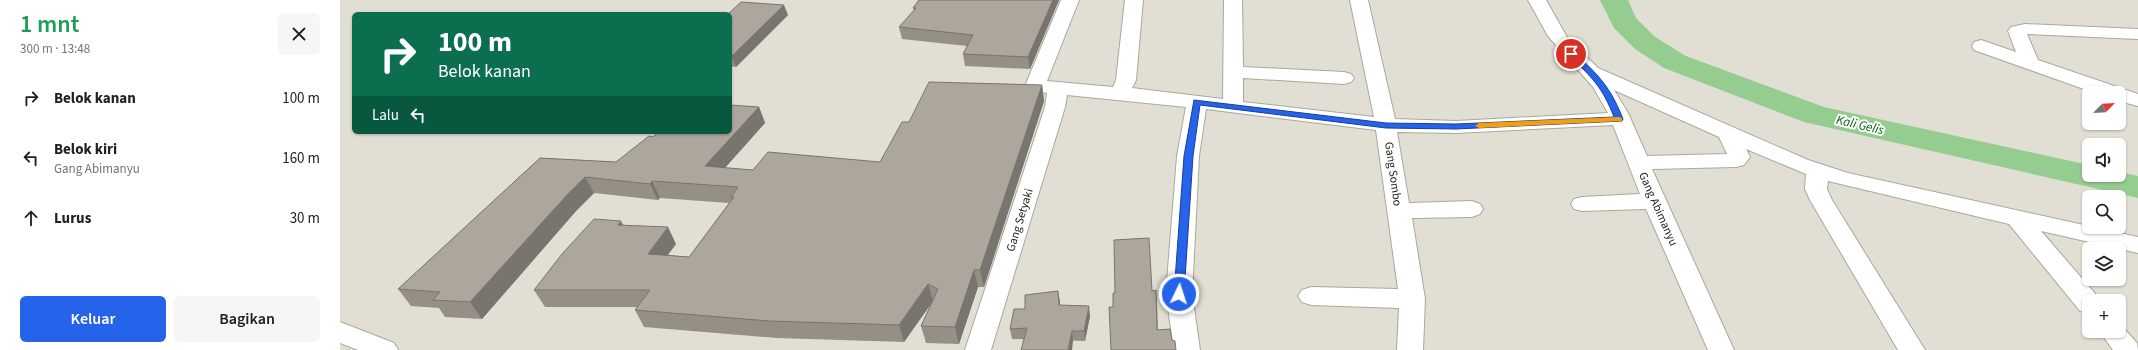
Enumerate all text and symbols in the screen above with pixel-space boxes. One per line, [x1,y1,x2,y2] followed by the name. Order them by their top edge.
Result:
[20,7,79,42] text: 1 mnt
[278,13,320,55] button: close
[438,22,512,62] text: 100 m
[372,28,424,80] icon: right
[1554,37,1588,71] pin
[20,40,90,58] text: 300 m · 13:48
[1560,43,1582,65] icon: arrive
[438,59,531,84] text: Belok kanan
[2082,86,2126,130] north arrow
[2082,86,2126,338] map controls
[20,87,42,109] icon: right
[54,88,136,109] text: Belok kanan
[282,88,320,109] text: 100 m
[407,104,429,126] icon: left
[372,105,399,126] text: Lalu
[1834,111,1886,139] water label: Kali Gelis
[2082,138,2126,182] button: sound
[54,139,117,160] text: Belok kiri
[1380,141,1406,207] street label: Gang Sombo
[20,147,42,169] icon: left
[282,148,320,169] text: 160 m
[54,160,140,178] text: Gang Abimanyu
[1634,169,1682,249] street label: Gang Abimanyu
[1002,186,1038,254] street label: Gang Setyaki
[2082,190,2126,234] button: search
[20,207,42,229] icon: ahead
[54,208,91,229] text: Lurus
[290,208,320,229] text: 30 m
[2082,242,2126,286] button: layers
[1158,273,1200,315] position arrow
[2082,294,2126,338] button: +
[20,296,166,342] button: Keluar
[174,296,320,342] button: Bagikan

